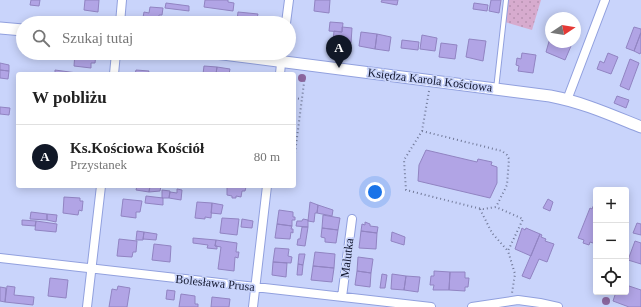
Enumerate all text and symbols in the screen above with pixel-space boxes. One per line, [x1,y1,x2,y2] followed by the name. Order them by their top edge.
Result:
[545,12,581,48] north arrow
[16,16,296,60] search box
[30,27,52,49] icon: search
[62,30,133,46] text: Szukaj tutaj
[326,35,352,68] pin: A
[367,65,494,95] street label: Księdza Karola Kościowa
[32,88,107,107] text: W pobliżu
[70,140,204,156] text: Ks.Kościowa Kościół
[40,149,50,164] text: A
[254,149,280,164] text: 80 m
[70,157,127,172] text: Przystanek
[365,182,385,202] your location
[593,187,629,295] map controls
[593,187,629,223] button: +
[593,223,629,259] button: −
[338,237,356,279] street label: Malutka
[593,259,629,295] button: locate
[175,272,256,294] street label: Bolesława Prusa

